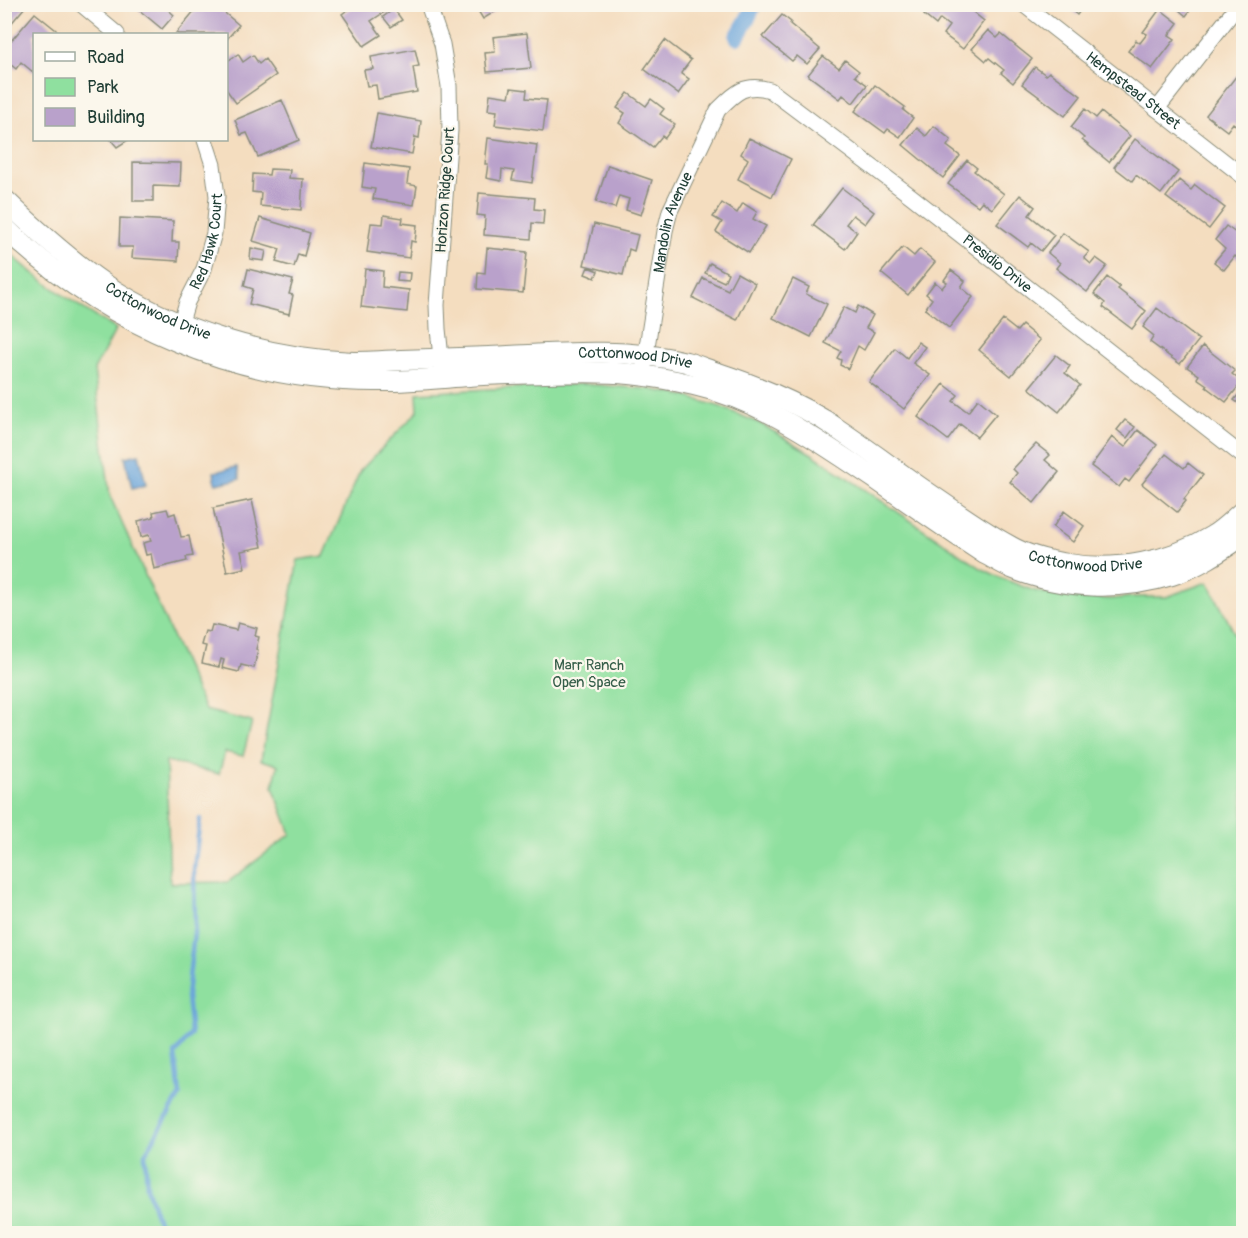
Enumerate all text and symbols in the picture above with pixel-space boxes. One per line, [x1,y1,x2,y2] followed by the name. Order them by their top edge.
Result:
[33,33,228,141] legend
[87,46,124,69] text: Road
[1082,48,1185,134] street label: Hempstead Street
[87,76,119,99] text: Park
[87,106,145,129] text: Building
[432,126,459,254] street label: Horizon Ridge Court
[650,168,697,274] street label: Mandolin Avenue
[186,192,227,293] street label: Red Hawk Court
[958,231,1036,298] street label: Presidio Drive
[101,278,214,345] street label: Cottonwood Drive
[578,344,695,374] street label: Cottonwood Drive
[1026,546,1144,577] street label: Cottonwood Drive
[552,656,626,692] park label: Marr Ranch Open Space

